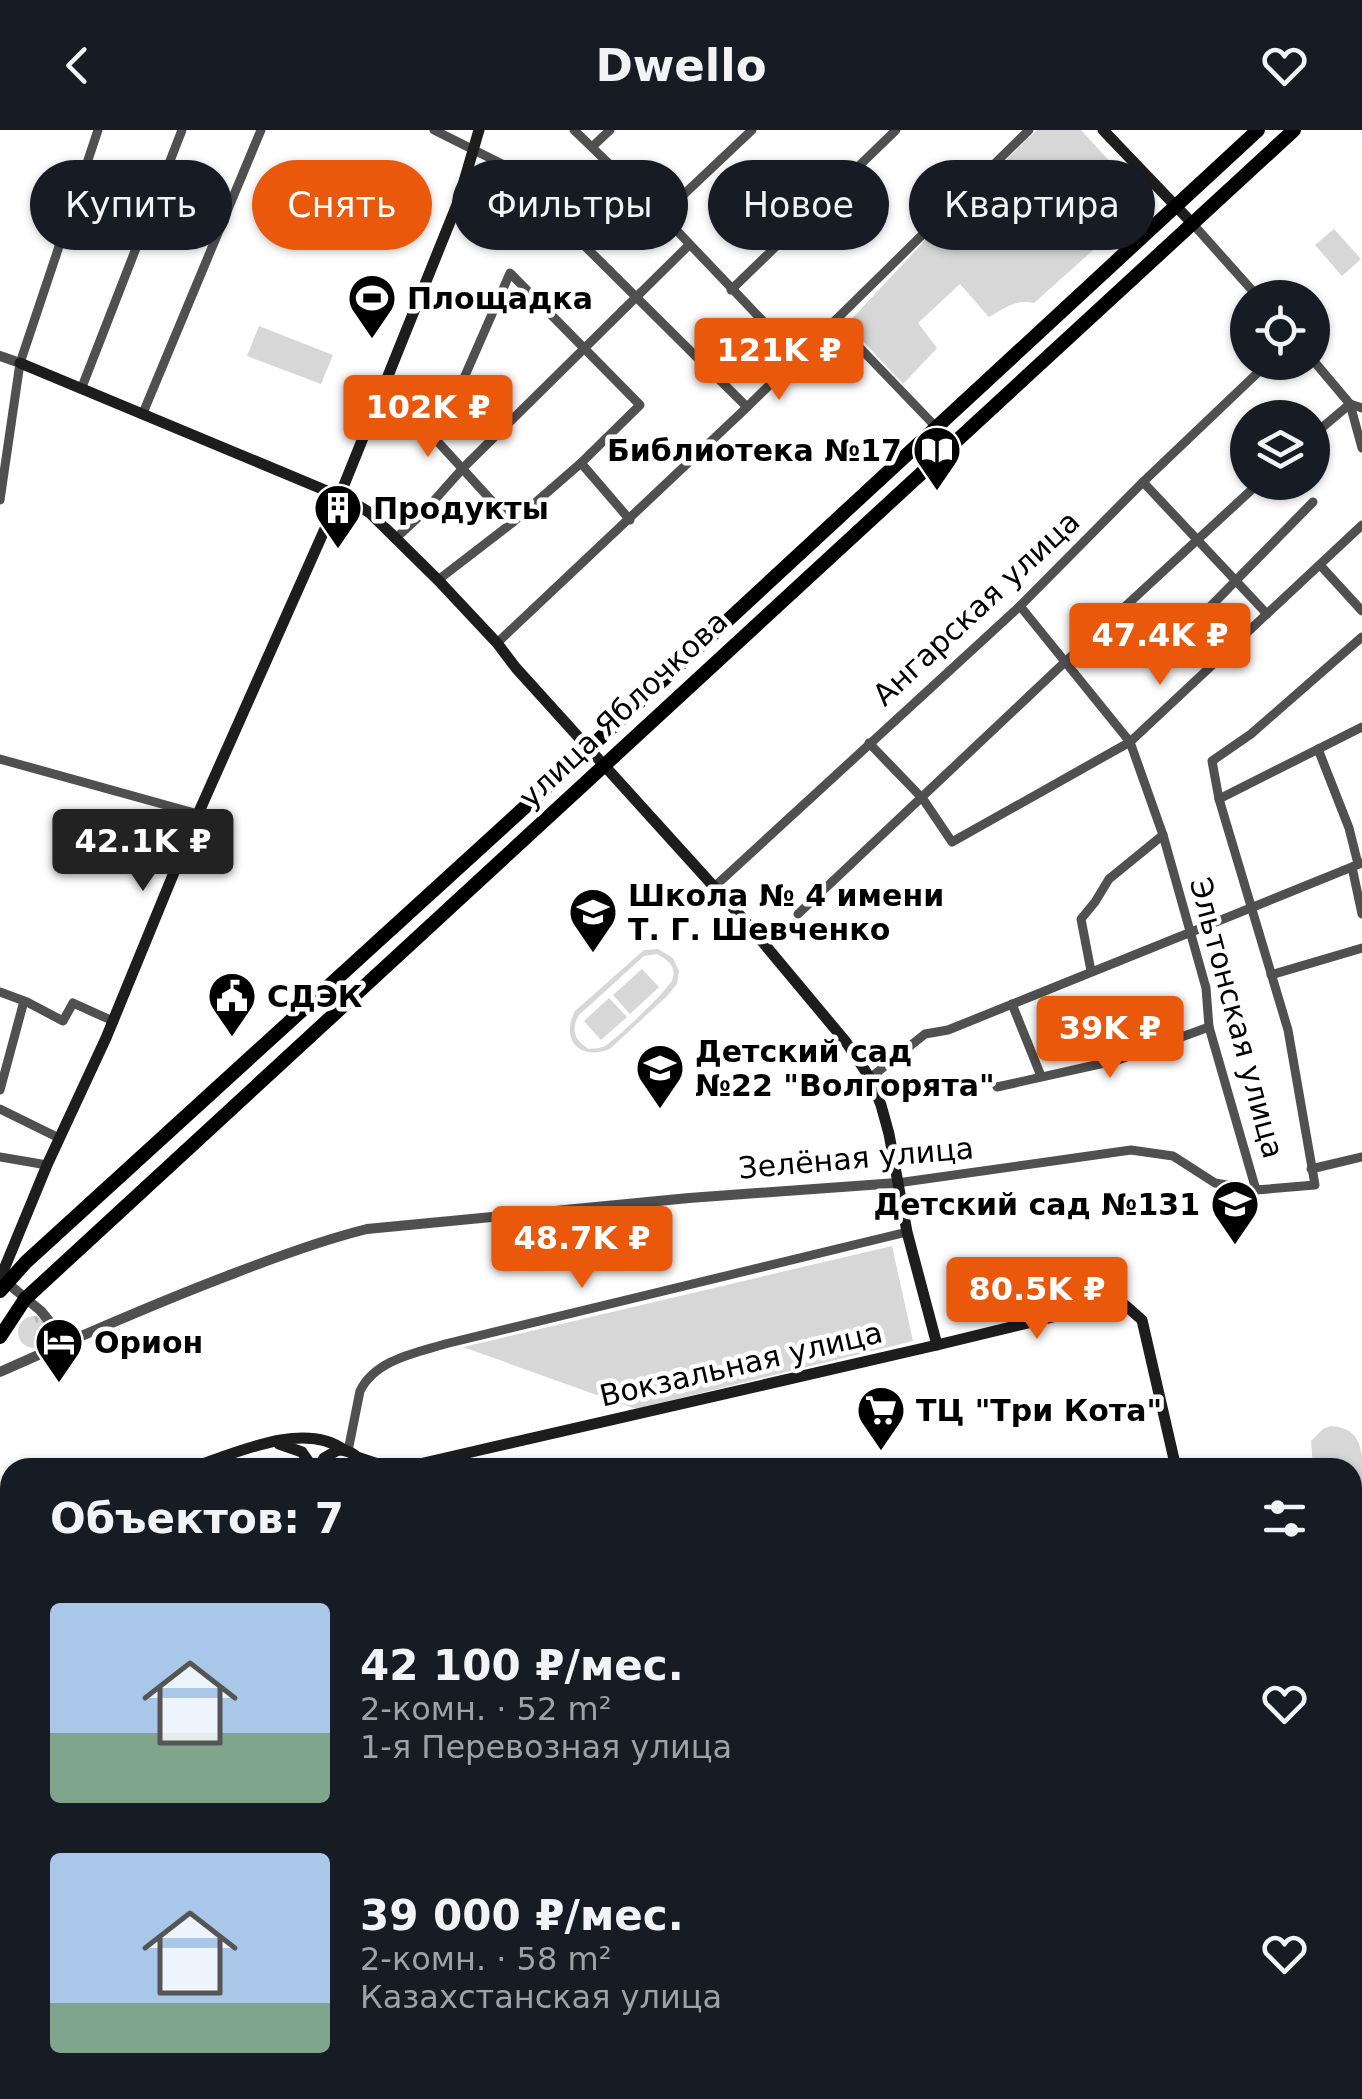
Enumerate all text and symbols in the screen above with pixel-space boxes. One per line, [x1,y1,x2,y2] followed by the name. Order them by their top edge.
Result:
[50,38,105,93] icon: back
[1257,38,1312,93] icon: heart
[595,39,767,92] text: Dwello
[30,160,232,250] chip: Купить
[252,160,432,250] chip: Снять
[452,160,688,250] chip: Фильтры
[708,160,889,250] chip: Новое
[909,160,1155,250] chip: Квартира
[346,272,398,340] sports icon: Площадка
[1230,280,1330,500] map controls
[1230,280,1330,380] button: locate
[407,281,593,316] place label: Площадка
[698,318,860,403] pin: 121K ₽
[717,331,842,369] text: 121K ₽
[347,375,509,460] pin: 102K ₽
[366,388,491,426] text: 102K ₽
[1230,400,1330,500] button: layers
[911,424,963,492] library icon: Библиотека №17
[607,433,902,468] place label: Библиотека №17
[312,482,364,550] building icon: Продукты
[373,491,549,526] place label: Продукты
[866,503,1086,713] street label: Ангарская улица
[512,603,734,815] street label: улица Яблочкова
[1068,603,1252,688] pin: 47.4K ₽
[1091,616,1229,654] text: 47.4K ₽
[51,809,235,894] pin: 42.1K ₽
[74,822,212,860] text: 42.1K ₽
[1183,874,1291,1162] street label: Эльтонская улица
[628,878,944,947] place label: Школа № 4 имени Т. Г. Шевченко
[567,886,619,954] school or university icon: Школа № 4 имени Т. Г. Шевченко
[206,970,258,1038] public building icon: СДЭК
[267,979,363,1014] place label: СДЭК
[1040,996,1180,1081] pin: 39K ₽
[1059,1009,1161,1047] text: 39K ₽
[695,1034,995,1103] place label: Детский сад №22 "Волгорята"
[634,1042,686,1110] school or university icon: Детский сад №22 "Волгорята"
[737,1130,975,1186] street label: Зелёная улица
[1209,1178,1261,1246] school or university icon: Детский сад №131
[874,1187,1200,1222] place label: Детский сад №131
[490,1206,674,1291] pin: 48.7K ₽
[513,1219,651,1257] text: 48.7K ₽
[945,1257,1129,1342] pin: 80.5K ₽
[968,1270,1106,1308] text: 80.5K ₽
[596,1314,886,1414] street label: Вокзальная улица
[33,1316,85,1384] hotel icon: Орион
[94,1325,203,1360] place label: Орион
[855,1384,907,1452] supermarket icon: ТЦ "Три Кота"
[916,1393,1162,1428] place label: ТЦ "Три Кота"
[1257,1491,1312,1546] icon: filters
[50,1494,344,1543] text: Объектов: 7
[360,1641,684,1690] text: 42 100 ₽/мес.
[130,1643,250,1763] icon: home
[1257,1676,1312,1731] icon: heart
[360,1690,611,1728] text: 2-комн. · 52 m²
[360,1728,732,1766] text: 1-я Перевозная улица
[360,1891,684,1940] text: 39 000 ₽/мес.
[130,1893,250,2013] icon: home
[1257,1926,1312,1981] icon: heart
[360,1940,611,1978] text: 2-комн. · 58 m²
[360,1978,722,2016] text: Казахстанская улица

